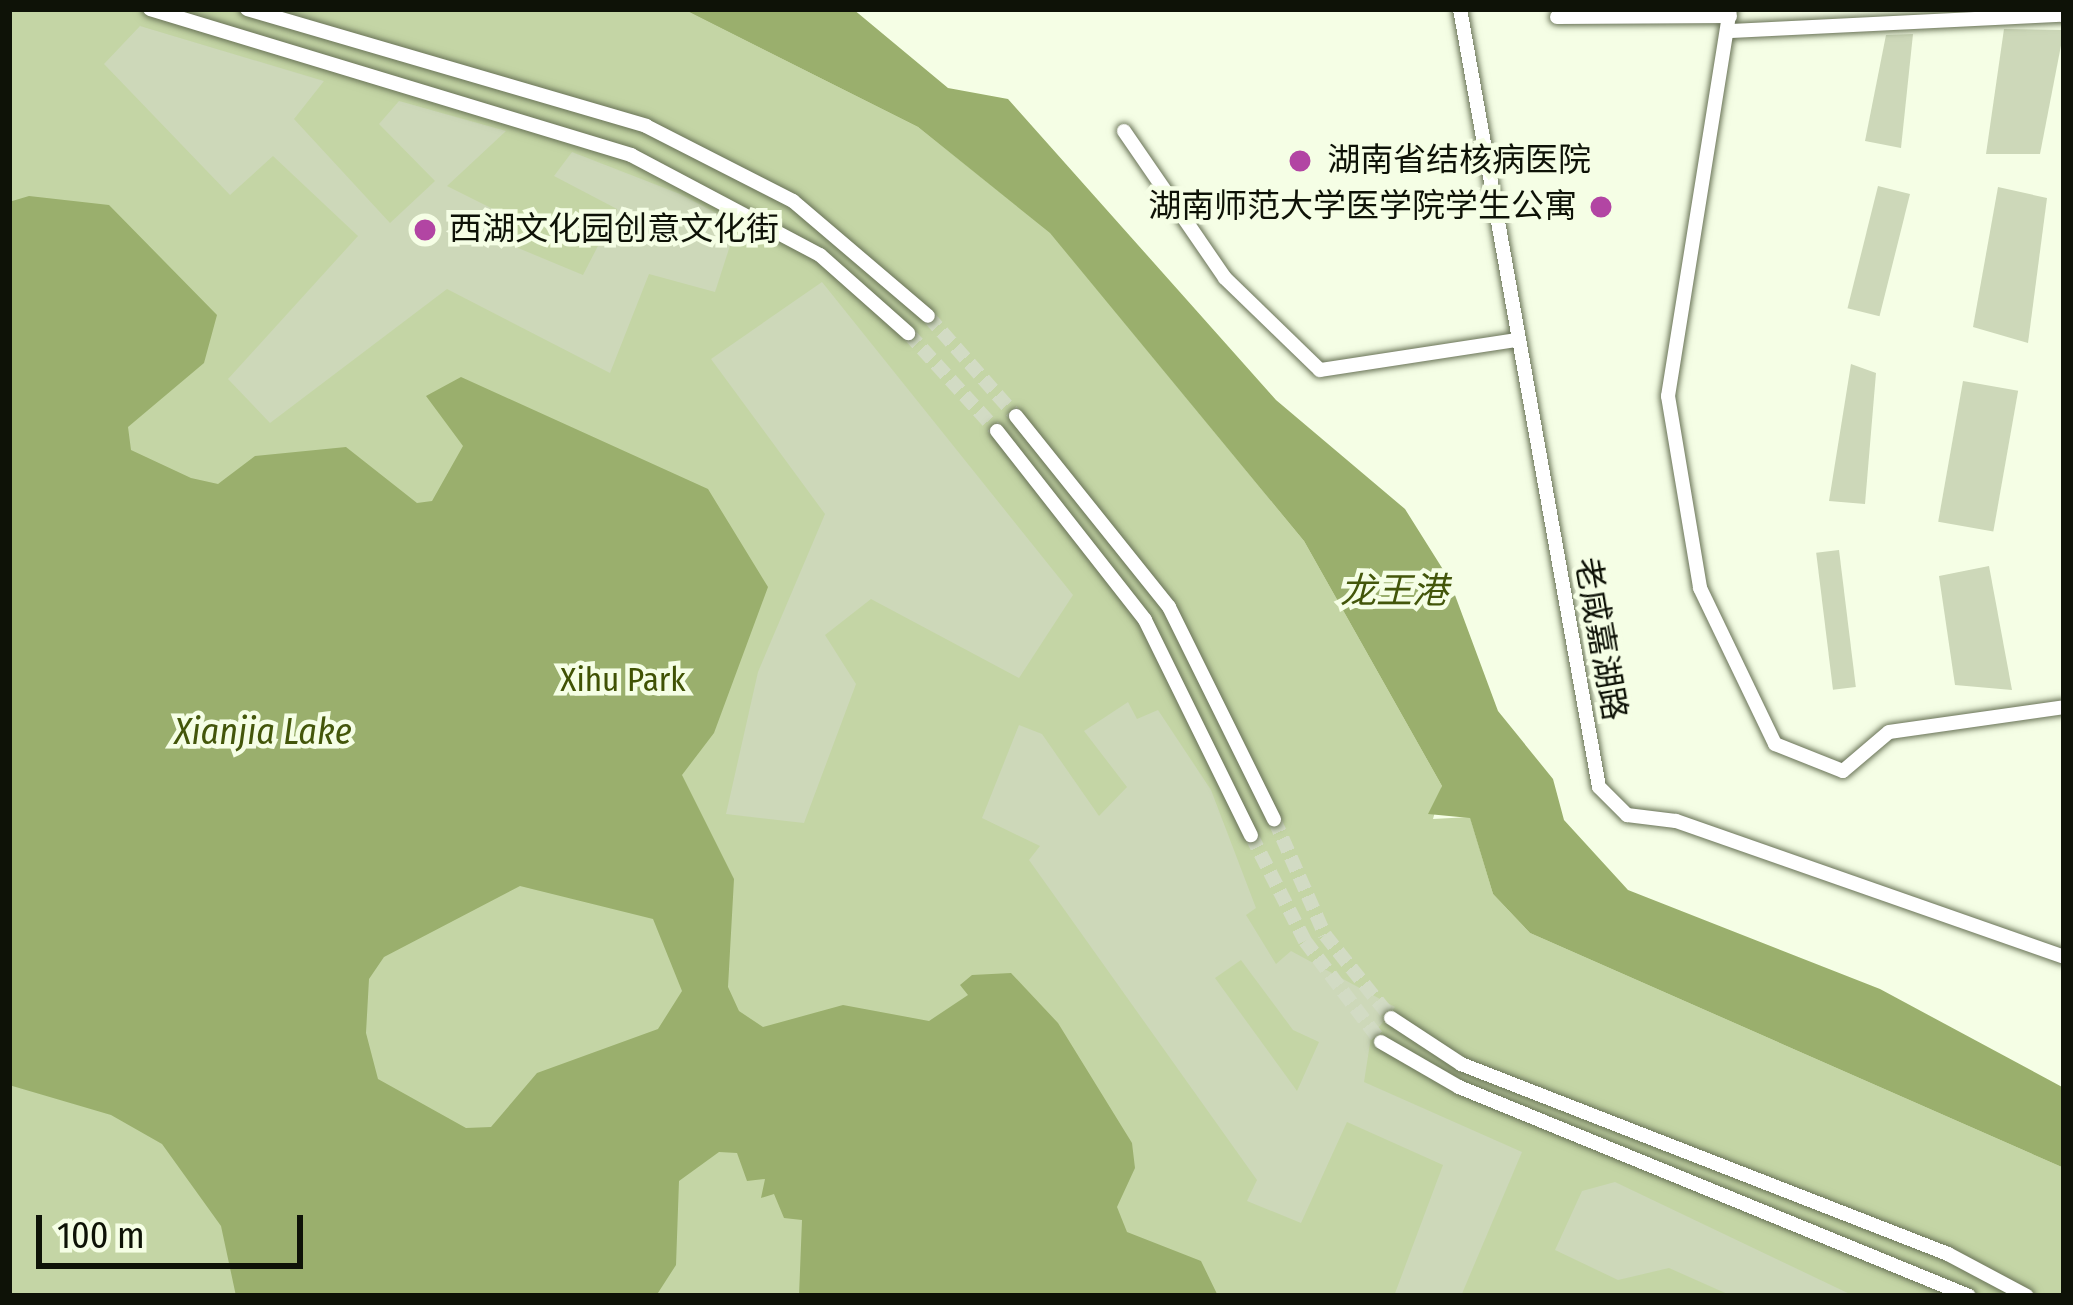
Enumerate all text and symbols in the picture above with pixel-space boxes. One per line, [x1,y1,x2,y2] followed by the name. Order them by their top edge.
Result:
[1327,141,1591,181] place label: 湖南省结核病医院
[1284,145,1316,177] marker: 湖南省结核病医院
[1148,187,1577,227] place label: 湖南师范大学医学院学生公寓
[1588,194,1614,220] marker: 湖南师范大学医学院学生公寓
[449,210,779,250] place label: 西湖文化园创意文化街
[412,217,438,243] marker: 西湖文化园创意文化街
[1566,554,1634,724] street label: 老咸嘉湖路
[1340,570,1448,614] water label: 龙王港
[560,661,686,701] park label: Xihu Park
[174,711,352,755] water label: Xianjia Lake
[42,1191,309,1265] scale bar
[57,1214,145,1258] text: 100 m

